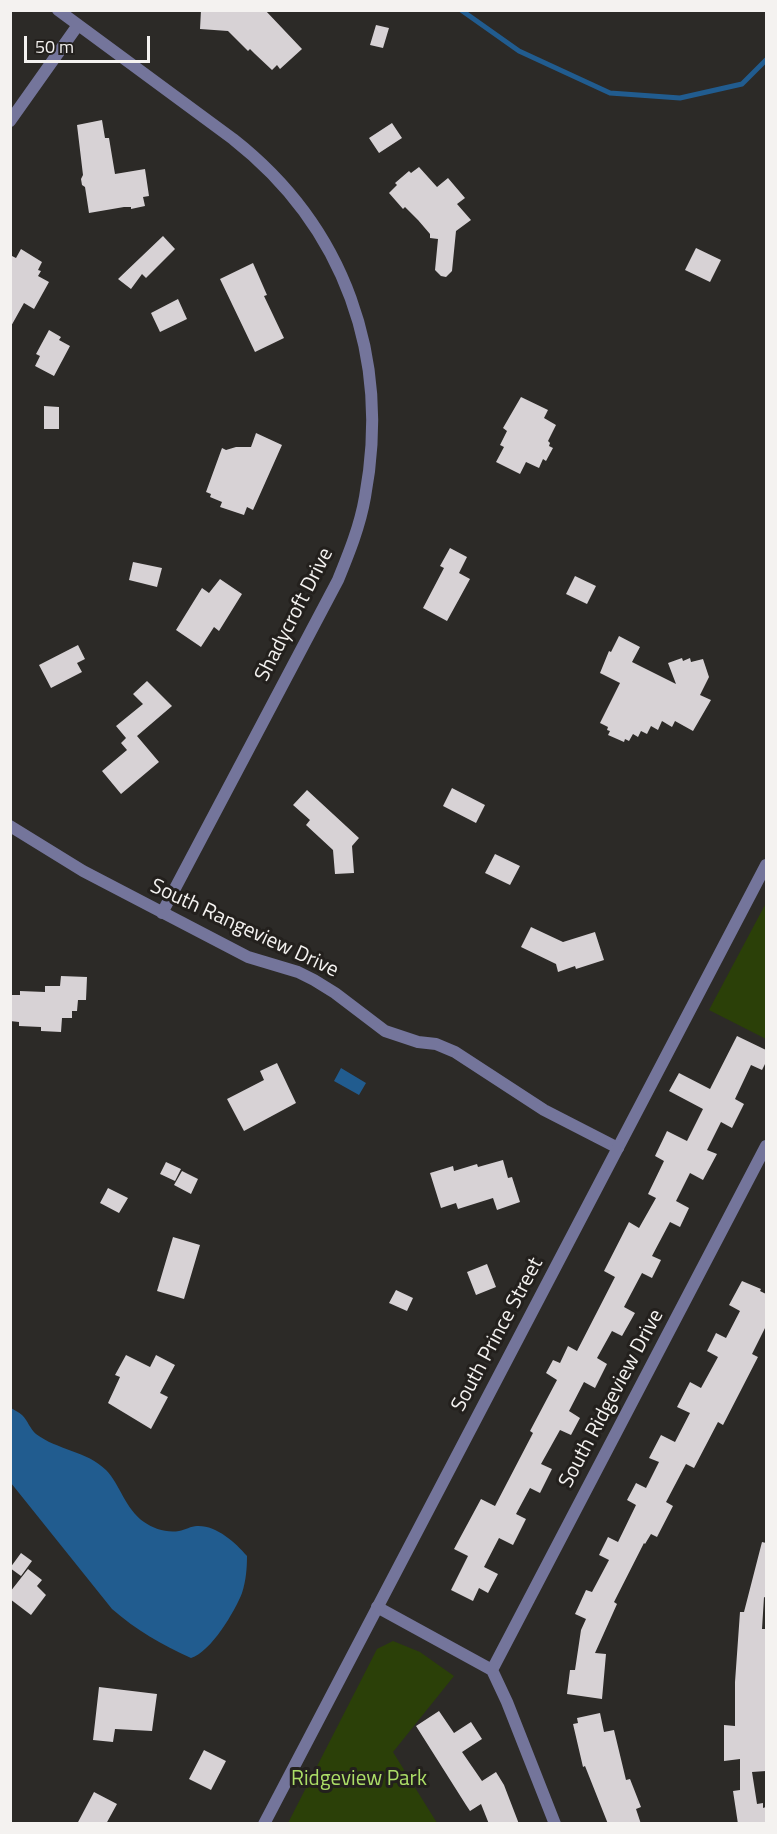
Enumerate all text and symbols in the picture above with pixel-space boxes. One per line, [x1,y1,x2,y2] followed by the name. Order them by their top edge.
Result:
[27,24,153,62] scale bar
[35,33,74,60] text: 50 m
[251,544,339,686] street label: Shadycroft Drive
[146,874,342,984] street label: South Rangeview Drive
[447,1254,549,1416] street label: South Prince Street
[554,1305,670,1493] street label: South Ridgeview Drive
[291,1767,427,1793] park label: Ridgeview Park

